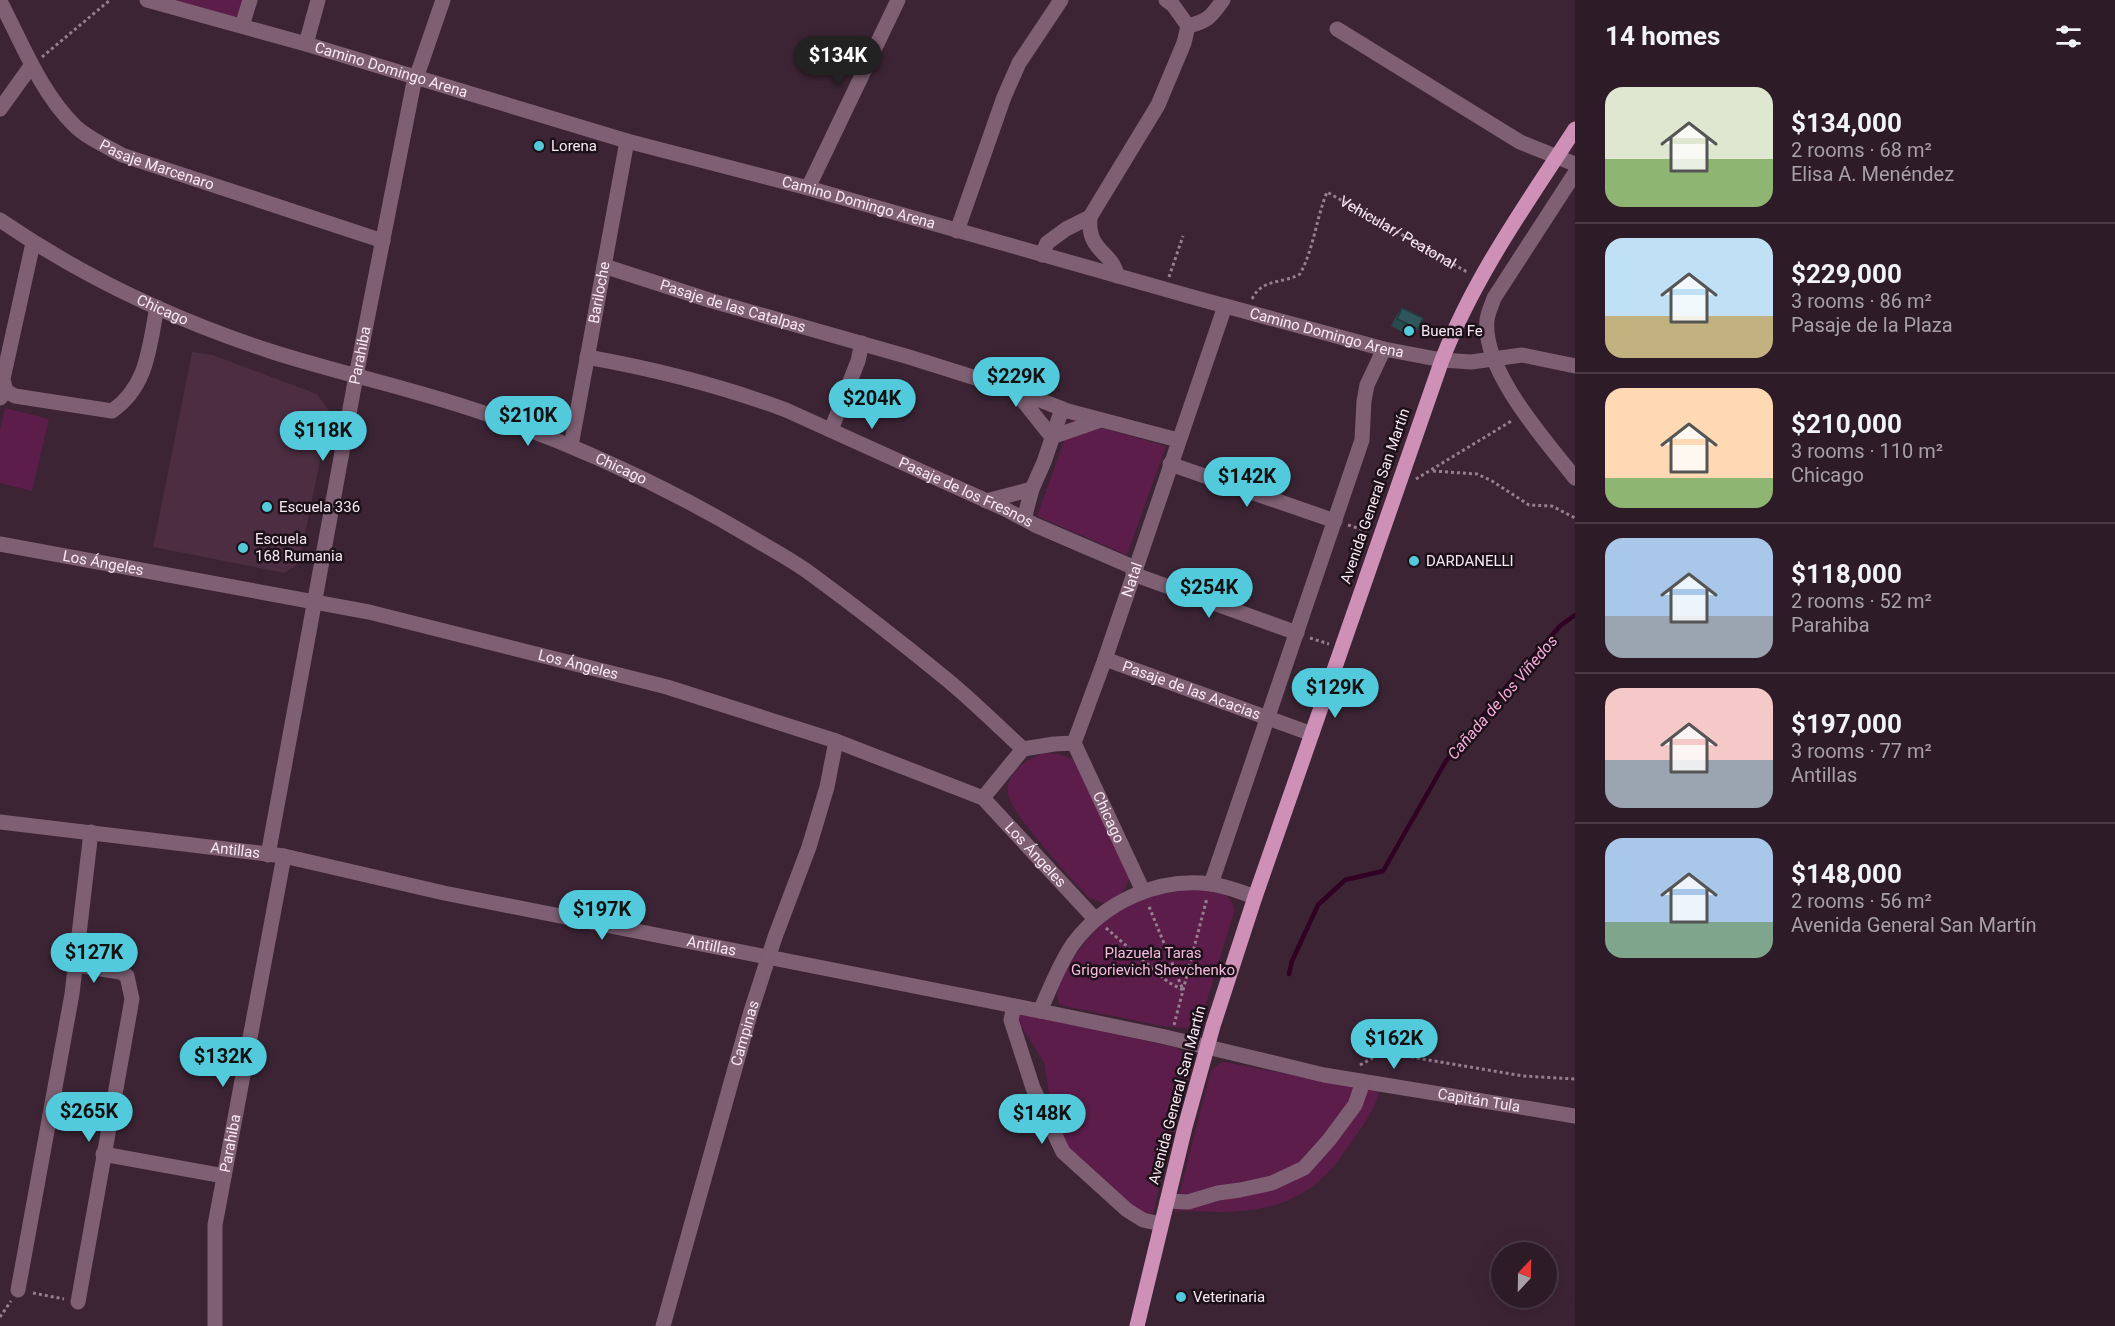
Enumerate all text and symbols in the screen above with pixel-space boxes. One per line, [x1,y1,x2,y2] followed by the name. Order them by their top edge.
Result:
[2052,20,2085,53] icon: filters
[1605,21,1720,51] text: 14 homes
[796,36,880,87] pin: $134K
[313,38,470,101] street label: Camino Domingo Arena
[809,43,867,67] text: $134K
[1791,108,1902,138] text: $134,000
[1653,111,1725,183] icon: home
[96,136,217,194] street label: Pasaje Marcenaro
[551,137,597,155] place label: Lorena
[1791,138,1932,162] text: 2 rooms · 68 m²
[532,139,546,153] marker: Lorena
[1791,162,1954,186] text: Elisa A. Menéndez
[780,173,938,233] street label: Camino Domingo Arena
[1336,192,1459,273] street label: Vehicular/ Peatonal
[1791,259,1902,289] text: $229,000
[585,260,614,325] street label: Bariloche
[1653,262,1725,334] icon: home
[658,276,808,336] street label: Pasaje de las Catalpas
[1791,289,1932,313] text: 3 rooms · 86 m²
[134,290,191,329] street label: Chicago
[1248,304,1405,362] street label: Camino Domingo Arena
[1791,313,1953,337] text: Pasaje de la Plaza
[1421,322,1483,340] place label: Buena Fe
[1402,324,1416,338] marker: Buena Fe
[346,325,375,386] street label: Parahiba
[974,357,1058,408] pin: $229K
[987,364,1045,388] text: $229K
[830,379,914,430] pin: $204K
[843,386,901,410] text: $204K
[486,396,570,447] pin: $210K
[499,403,557,427] text: $210K
[1337,406,1413,586] street label: Avenida General San Martín
[1791,409,1902,439] text: $210,000
[281,411,365,462] pin: $118K
[1653,412,1725,484] icon: home
[294,418,352,442] text: $118K
[1791,439,1943,463] text: 3 rooms · 110 m²
[593,449,650,488] street label: Chicago
[896,453,1036,531] street label: Pasaje de los Fresnos
[1205,457,1289,508] pin: $142K
[1791,463,1864,487] text: Chicago
[1218,464,1276,488] text: $142K
[279,498,360,516] place label: Escuela 336
[260,500,274,514] marker: Escuela 336
[255,530,343,565] place label: Escuela 168 Rumania
[236,541,250,555] marker: Escuela 168 Rumania
[61,547,145,579] street label: Los Ángeles
[1426,552,1514,570] place label: DARDANELLI
[1407,554,1421,568] marker: DARDANELLI
[1791,559,1902,589] text: $118,000
[1118,560,1146,599] street label: Natal
[1653,562,1725,634] icon: home
[1167,568,1251,619] pin: $254K
[1180,575,1238,599] text: $254K
[1791,589,1932,613] text: 2 rooms · 52 m²
[1791,613,1870,637] text: Parahiba
[1443,631,1561,763] water label: Cañada de los Viñedos
[536,646,620,683] street label: Los Ángeles
[1120,657,1263,724] street label: Pasaje de las Acacias
[1293,668,1377,719] pin: $129K
[1306,675,1364,699] text: $129K
[1791,709,1902,739] text: $197,000
[1653,712,1725,784] icon: home
[1791,739,1932,763] text: 3 rooms · 77 m²
[1791,763,1857,787] text: Antillas
[1089,789,1128,846] street label: Chicago
[1001,819,1070,891] street label: Los Ángeles
[209,838,261,862] street label: Antillas
[1791,859,1902,889] text: $148,000
[1653,862,1725,934] icon: home
[1791,889,1932,913] text: 2 rooms · 56 m²
[560,890,644,941] pin: $197K
[573,897,631,921] text: $197K
[1791,913,2037,937] text: Avenida General San Martín
[685,932,738,960] street label: Antillas
[52,933,136,984] pin: $127K
[65,940,123,964] text: $127K
[1071,944,1235,979] park label: Plazuela Taras Grigorievich Shevchenko
[727,998,763,1068] street label: Campinas
[1144,1004,1210,1186] street label: Avenida General San Martín
[1352,1019,1436,1070] pin: $162K
[1365,1026,1423,1050] text: $162K
[181,1037,265,1088] pin: $132K
[194,1044,252,1068] text: $132K
[1436,1085,1521,1116] street label: Capitán Tula
[47,1092,131,1143] pin: $265K
[1000,1094,1084,1145] pin: $148K
[60,1099,118,1123] text: $265K
[1013,1101,1071,1125] text: $148K
[216,1113,245,1174] street label: Parahiba
[1491,1242,1557,1308] north arrow
[1491,1242,1557,1308] map controls
[1193,1288,1265,1306] place label: Veterinaria
[1174,1290,1188,1304] marker: Veterinaria

